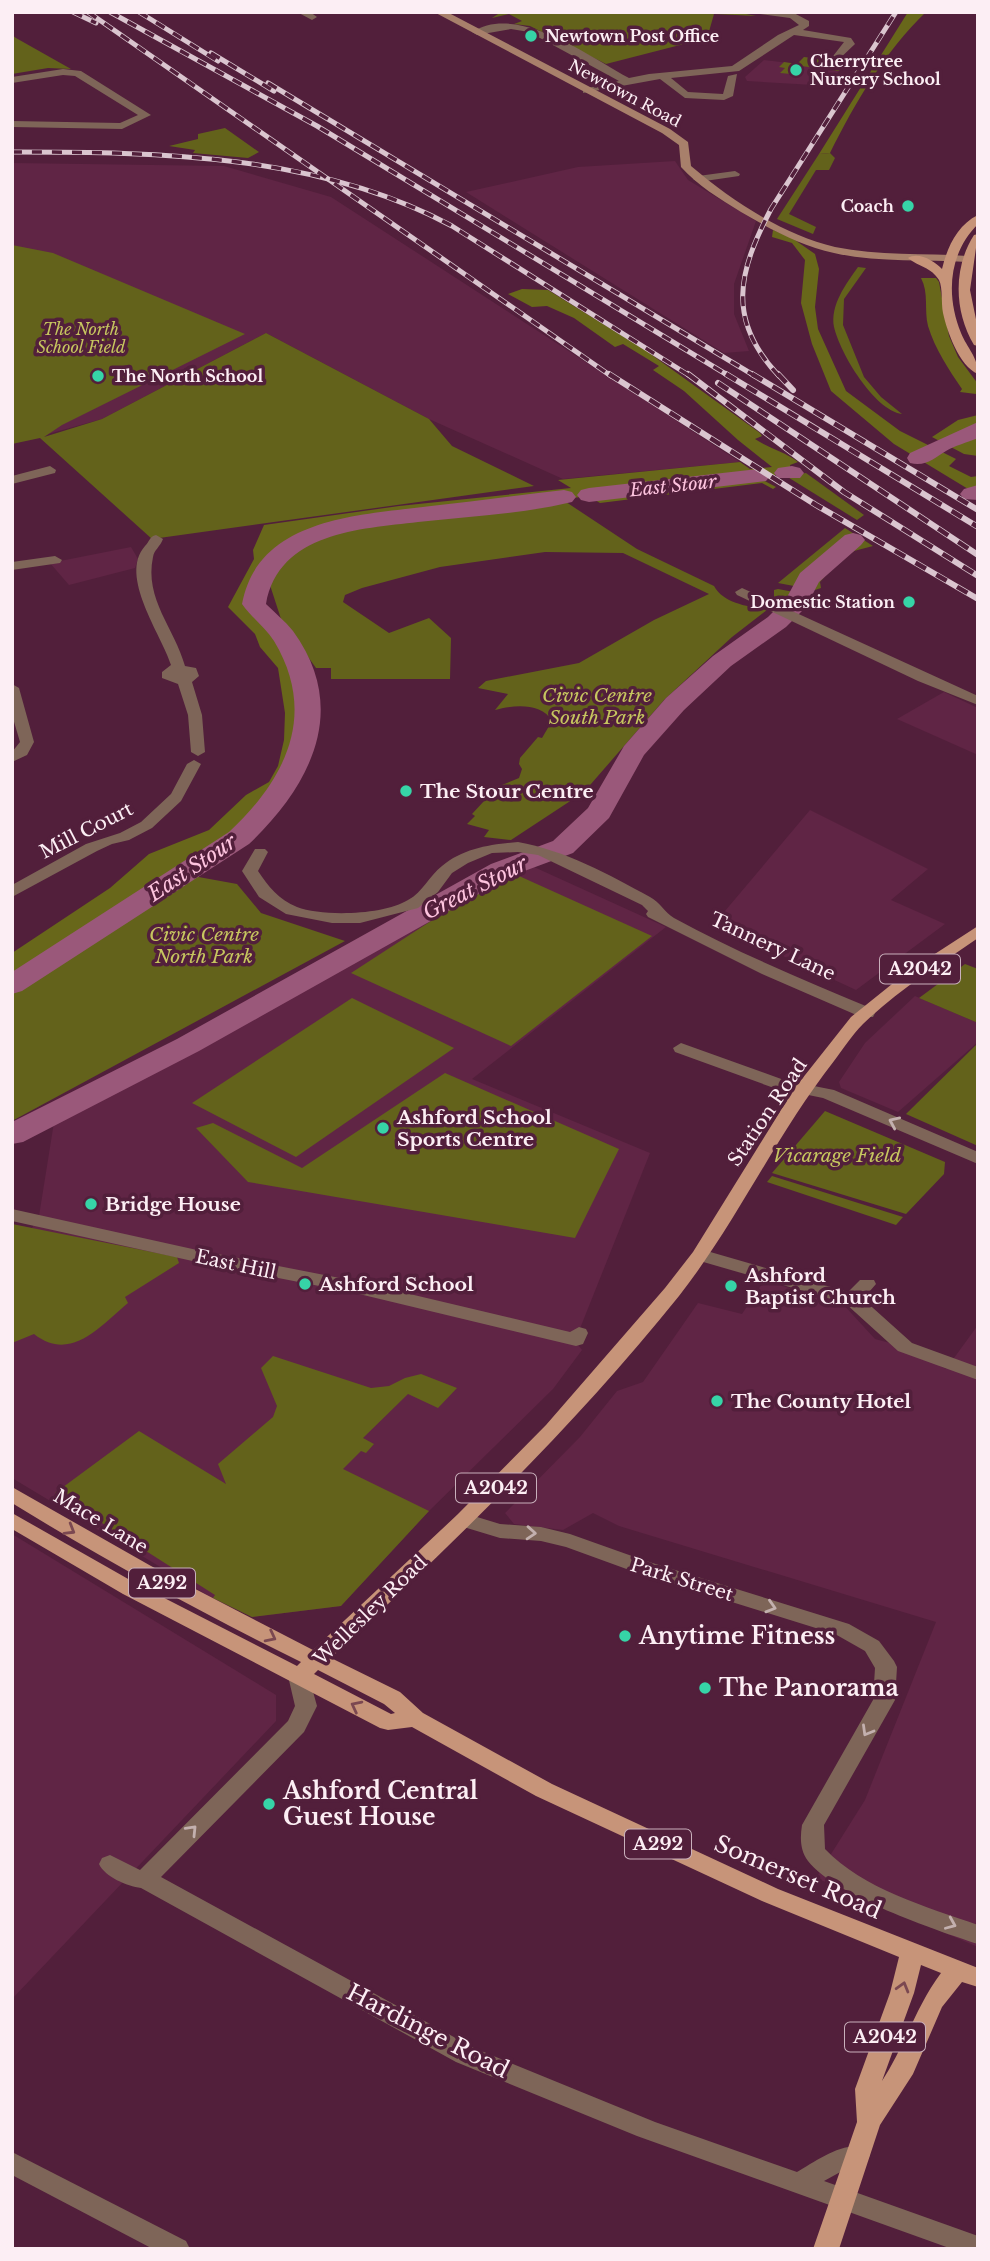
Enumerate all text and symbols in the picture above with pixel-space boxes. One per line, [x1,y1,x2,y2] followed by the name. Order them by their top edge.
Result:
[545,26,719,46] place label: Newtown Post Office
[523,28,539,44] marker: Newtown Post Office
[810,51,941,89] place label: Cherrytree Nursery School
[565,55,685,131] street label: Newtown Road
[788,62,804,78] marker: Cherrytree Nursery School
[841,196,895,216] place label: Coach
[900,198,916,214] marker: Coach
[36,319,126,357] park label: The North School Field
[112,366,263,386] place label: The North School
[90,368,106,384] marker: The North School
[628,470,718,502] water label: East Stour
[750,592,895,612] place label: Domestic Station
[901,594,917,610] marker: Domestic Station
[542,684,652,729] park label: Civic Centre South Park
[420,780,594,803] place label: The Stour Centre
[398,783,414,799] marker: The Stour Centre
[36,797,137,864] street label: Mill Court
[142,828,242,908] water label: East Stour
[418,850,533,925] water label: Great Stour
[707,907,839,985] street label: Tannery Lane
[149,923,259,968] park label: Civic Centre North Park
[880,954,960,984] road number: A2042
[723,1054,812,1171] street label: Station Road
[396,1106,552,1151] place label: Ashford School Sports Centre
[889,1116,901,1130] one-way arrow
[375,1120,391,1136] marker: Ashford School Sports Centre
[773,1144,902,1167] park label: Vicarage Field
[105,1193,241,1216] place label: Bridge House
[83,1196,99,1212] marker: Bridge House
[193,1245,278,1284] street label: East Hill
[744,1264,896,1309] place label: Ashford Baptist Church
[318,1273,474,1296] place label: Ashford School
[297,1276,313,1292] marker: Ashford School
[723,1278,739,1294] marker: Ashford Baptist Church
[731,1390,911,1413] place label: The County Hotel
[709,1393,725,1409] marker: The County Hotel
[456,1474,536,1503] road number: A2042
[49,1484,152,1559] street label: Mace Lane
[63,1522,76,1535] one-way arrow
[526,1525,537,1540] one-way arrow
[308,1551,432,1671] street label: Wellesley Road
[628,1553,737,1606] street label: Park Street
[129,1568,195,1598] road number: A292
[765,1599,777,1614] one-way arrow
[638,1622,835,1650] place label: Anytime Fitness
[617,1628,633,1644] marker: Anytime Fitness
[264,1629,276,1643] one-way arrow
[719,1674,899,1702] place label: The Panorama
[697,1680,713,1696] marker: The Panorama
[351,1700,363,1714] one-way arrow
[862,1723,875,1736] one-way arrow
[282,1777,478,1831] place label: Ashford Central Guest House
[261,1796,277,1812] marker: Ashford Central Guest House
[184,1825,197,1838] one-way arrow
[710,1829,886,1925] street label: Somerset Road
[625,1830,691,1858] road number: A292
[944,1916,956,1930] one-way arrow
[342,1978,514,2084] street label: Hardinge Road
[894,1981,909,1993] one-way arrow
[845,2022,925,2052] road number: A2042

